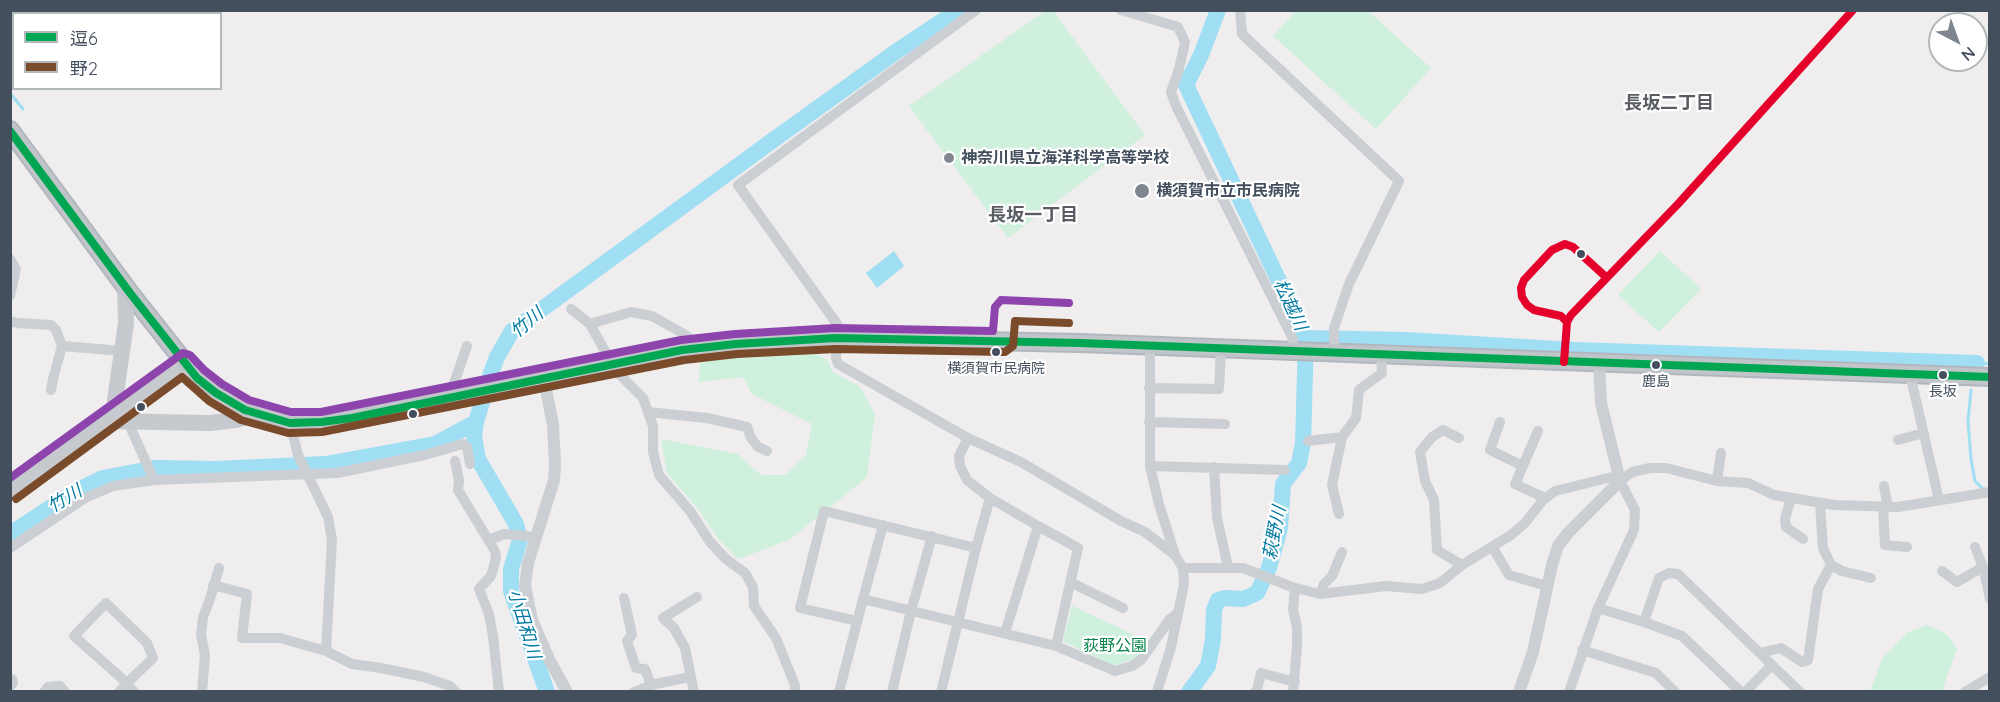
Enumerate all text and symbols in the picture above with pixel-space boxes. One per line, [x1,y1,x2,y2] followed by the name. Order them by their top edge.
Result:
[12,12,222,90] legend
[1928,12,1988,72] north arrow
[70,27,98,50] text: 逗6
[1958,43,1980,65] text: N
[70,57,98,80] text: 野2
[1624,93,1714,115] district label: 長坂二丁目
[961,148,1169,168] place label: 神奈川県立海洋科学高等学校
[942,151,956,165] marker: 神奈川県立海洋科学高等学校
[1156,181,1300,201] place label: 横須賀市立市民病院
[1133,182,1151,200] marker: 横須賀市立市民病院
[988,205,1078,227] district label: 長坂一丁目
[1575,248,1587,260] unlabelled marker
[1269,276,1311,334] water label: 松越川
[506,303,548,343] water label: 竹川
[990,346,1002,358] marker: 横須賀市民病院
[1650,359,1662,371] marker: 鹿島
[947,361,1045,377] place label: 横須賀市民病院
[1937,369,1949,381] marker: 長坂
[1642,374,1670,390] place label: 鹿島
[1929,384,1957,400] place label: 長坂
[135,401,147,413] unlabelled marker
[407,408,419,420] unlabelled marker
[44,480,86,518] water label: 竹川
[1259,504,1291,562] water label: 萩野川
[503,586,545,662] water label: 小田和川
[1083,636,1147,656] park label: 荻野公園

